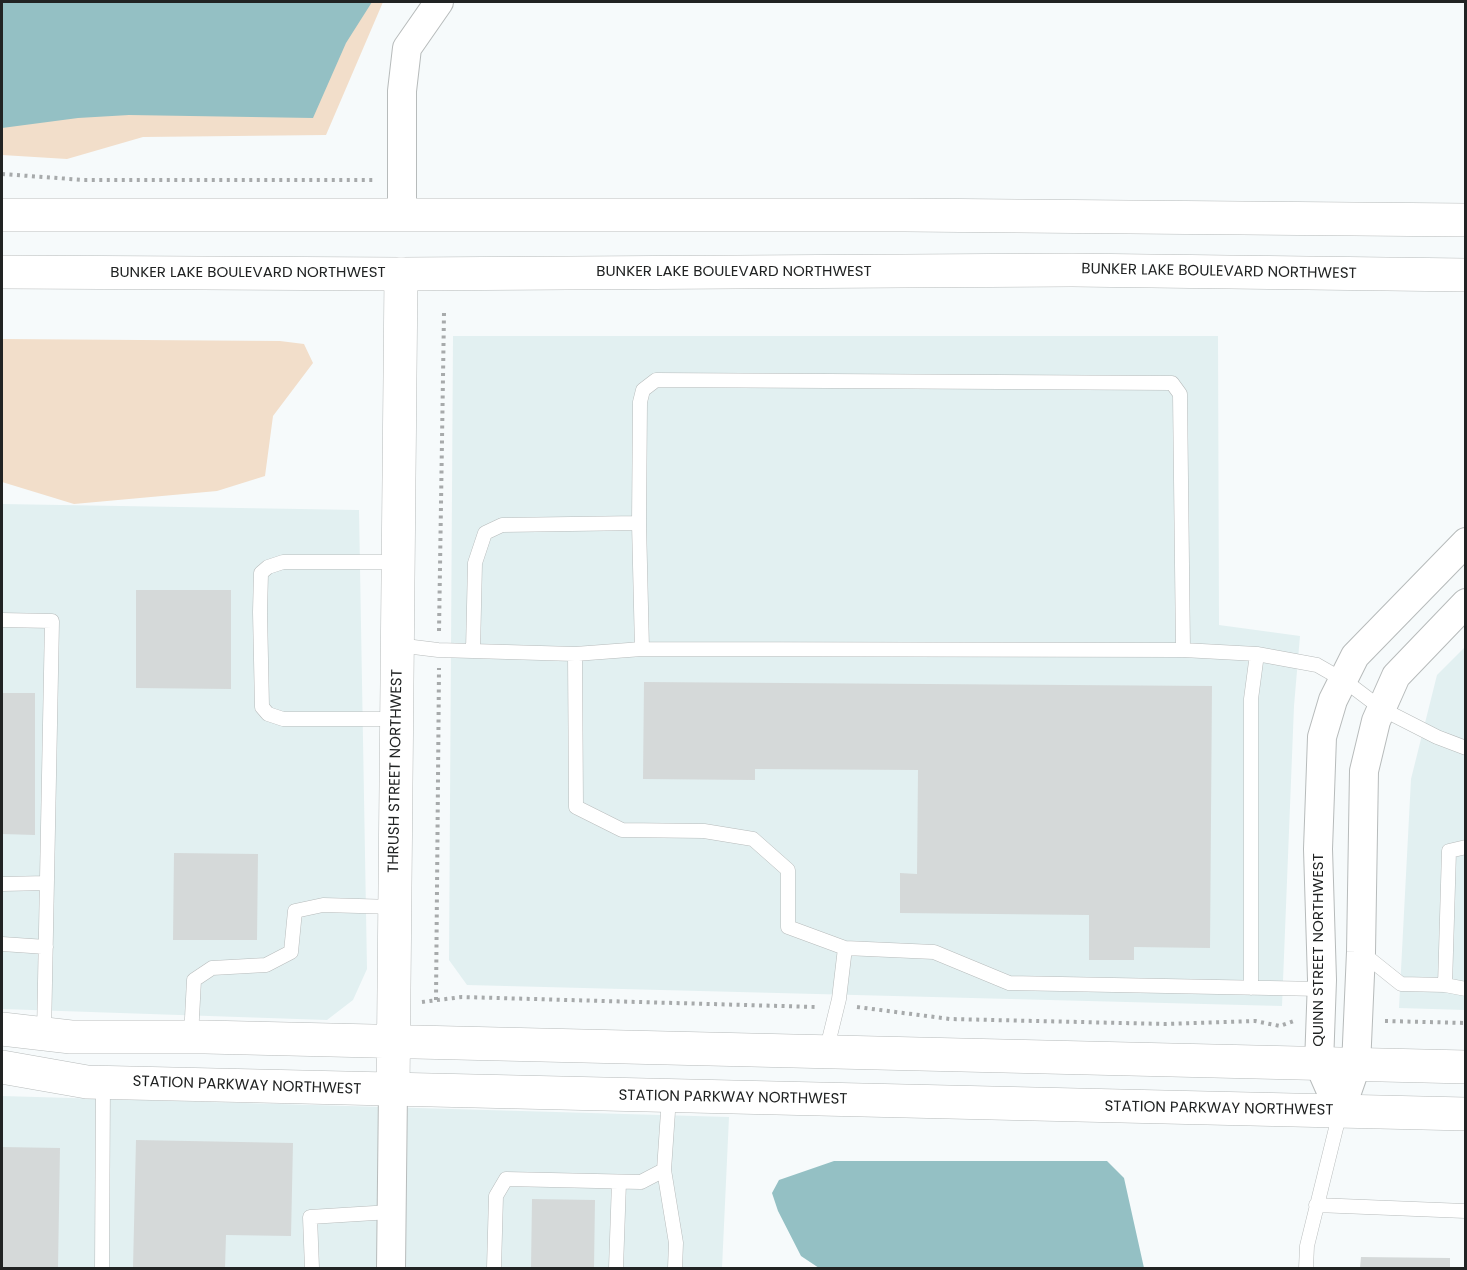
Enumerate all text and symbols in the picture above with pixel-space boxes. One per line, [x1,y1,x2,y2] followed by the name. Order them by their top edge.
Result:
[1081,261,1357,283] street label: BUNKER LAKE BOULEVARD NORTHWEST
[596,263,872,281] street label: BUNKER LAKE BOULEVARD NORTHWEST
[110,264,386,282] street label: BUNKER LAKE BOULEVARD NORTHWEST
[385,669,407,873] street label: THRUSH STREET NORTHWEST
[1310,853,1328,1047] street label: QUINN STREET NORTHWEST
[132,1073,362,1099] street label: STATION PARKWAY NORTHWEST
[618,1087,848,1109] street label: STATION PARKWAY NORTHWEST
[1104,1098,1334,1120] street label: STATION PARKWAY NORTHWEST

